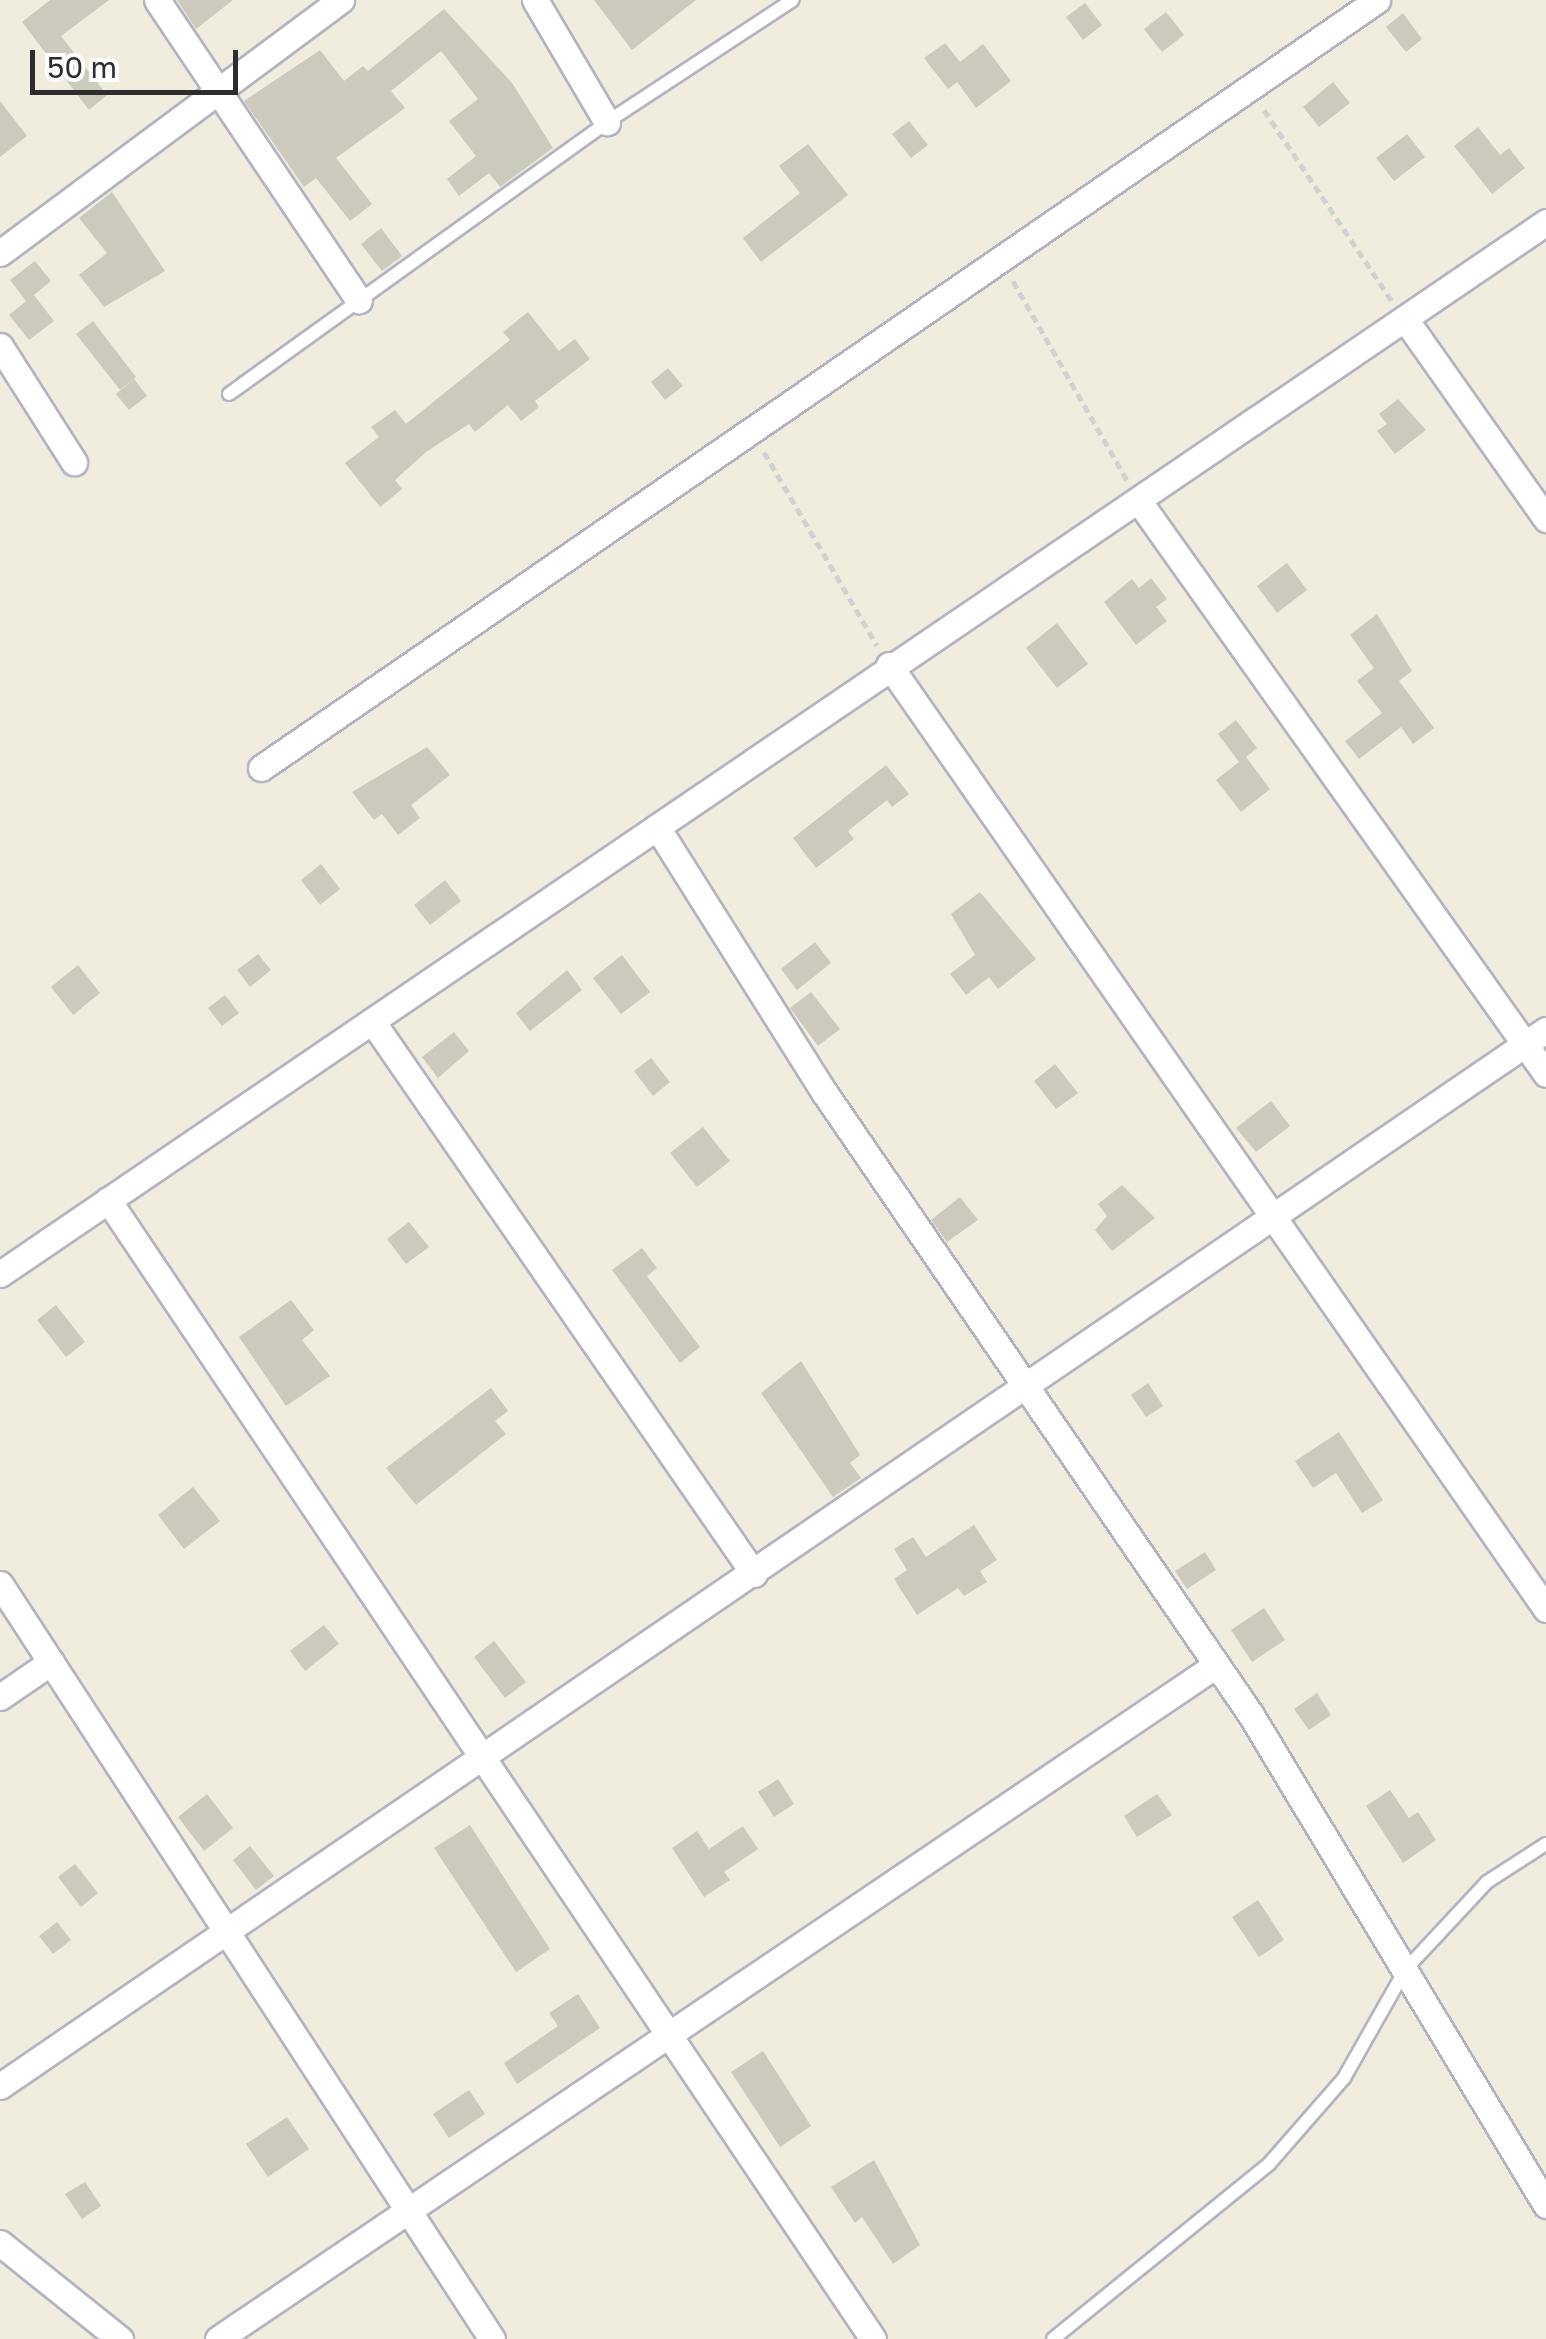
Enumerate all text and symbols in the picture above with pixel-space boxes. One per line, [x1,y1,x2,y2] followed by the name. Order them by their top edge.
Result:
[35,30,242,92] scale bar
[47,49,117,85] text: 50 m

